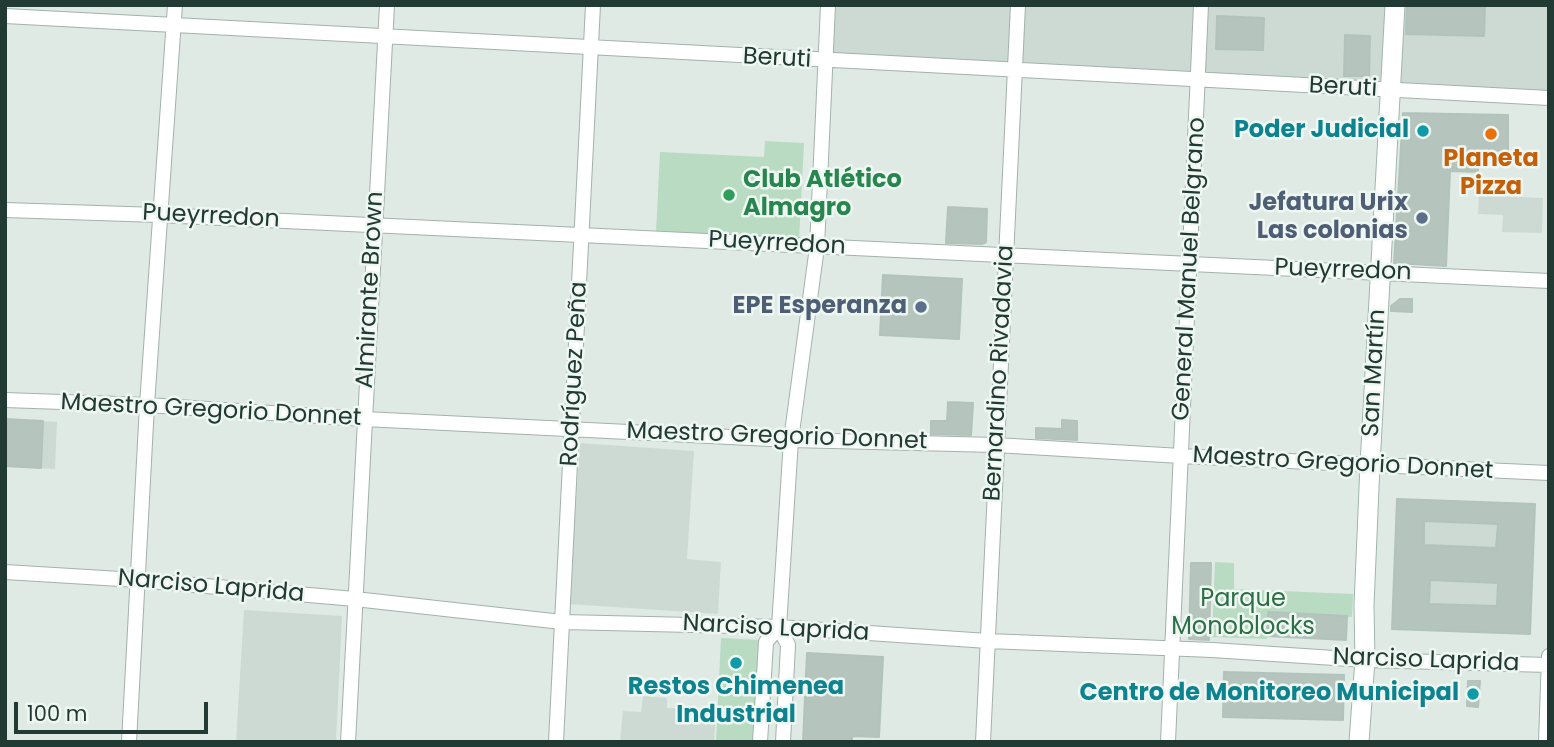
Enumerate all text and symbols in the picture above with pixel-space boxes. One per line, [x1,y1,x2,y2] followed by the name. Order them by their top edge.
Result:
[742,43,812,75] street label: Beruti
[1308,72,1378,104] street label: Beruti
[1168,117,1212,421] street label: General Manuel Belgrano
[1234,117,1409,145] place label: Poder Judicial
[1415,123,1431,139] marker: Poder Judicial
[1483,126,1499,142] marker: Planeta Pizza
[1443,146,1539,202] place label: Planeta Pizza
[743,167,902,223] place label: Club Atlético Almagro
[721,187,737,203] marker: Club Atlético Almagro
[1248,190,1408,246] place label: Jefatura Urix Las colonias
[351,191,391,389] street label: Almirante Brown
[142,199,280,235] street label: Pueyrredon
[1414,210,1430,226] marker: Jefatura Urix Las colonias
[708,226,846,262] street label: Pueyrredon
[979,244,1021,502] street label: Bernardino Rivadavia
[1274,254,1412,288] street label: Pueyrredon
[556,281,594,467] street label: Rodríguez Peña
[733,293,907,321] place label: EPE Esperanza
[913,299,929,315] marker: EPE Esperanza
[1357,308,1393,438] street label: San Martín
[60,389,362,433] street label: Maestro Gregorio Donnet
[626,417,928,457] street label: Maestro Gregorio Donnet
[1192,442,1494,486] street label: Maestro Gregorio Donnet
[117,565,305,609] street label: Narciso Laprida
[1171,586,1315,642] park label: Parque Monoblocks
[682,610,870,648] street label: Narciso Laprida
[1332,643,1520,679] street label: Narciso Laprida
[728,655,744,671] marker: Restos Chimenea Industrial
[628,674,844,730] place label: Restos Chimenea Industrial
[1079,680,1459,708] place label: Centro de Monitoreo Municipal
[1465,686,1481,702] marker: Centro de Monitoreo Municipal
[18,688,212,732] scale bar
[27,699,87,728] text: 100 m

